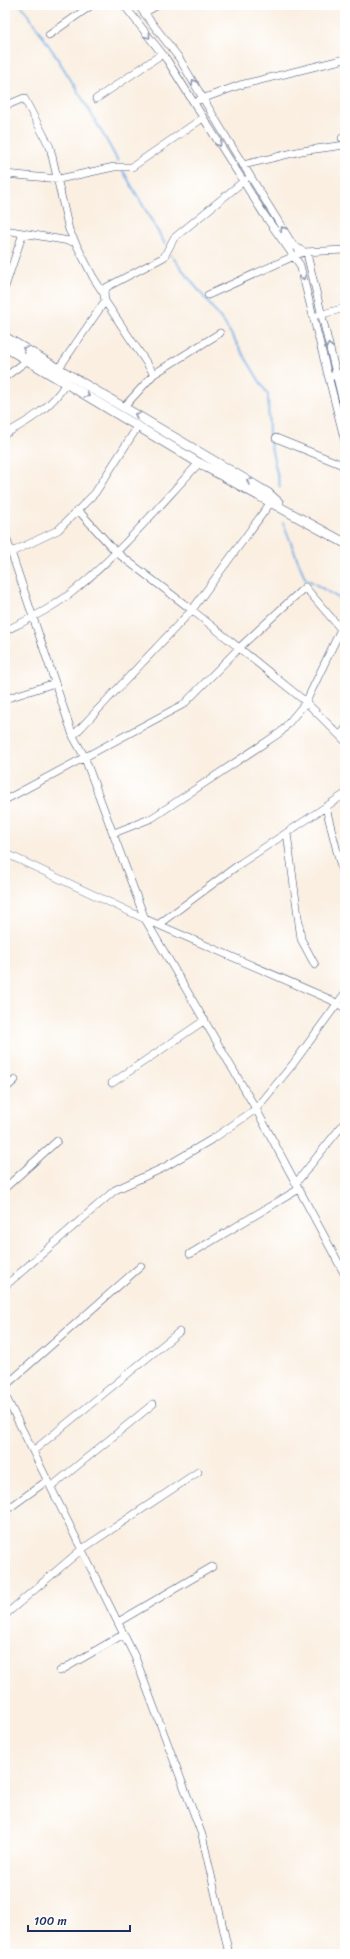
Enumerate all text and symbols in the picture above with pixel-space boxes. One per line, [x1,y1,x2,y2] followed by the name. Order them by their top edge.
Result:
[143,31,150,38] one-way arrow
[191,79,198,86] one-way arrow
[214,140,222,147] one-way arrow
[281,226,288,233] one-way arrow
[298,274,307,281] one-way arrow
[326,343,334,349] one-way arrow
[22,346,29,353] one-way arrow
[83,391,90,398] one-way arrow
[134,412,141,419] one-way arrow
[246,479,253,486] one-way arrow
[28,1907,130,1933] scale bar
[34,1910,67,1932] text: 100 m

